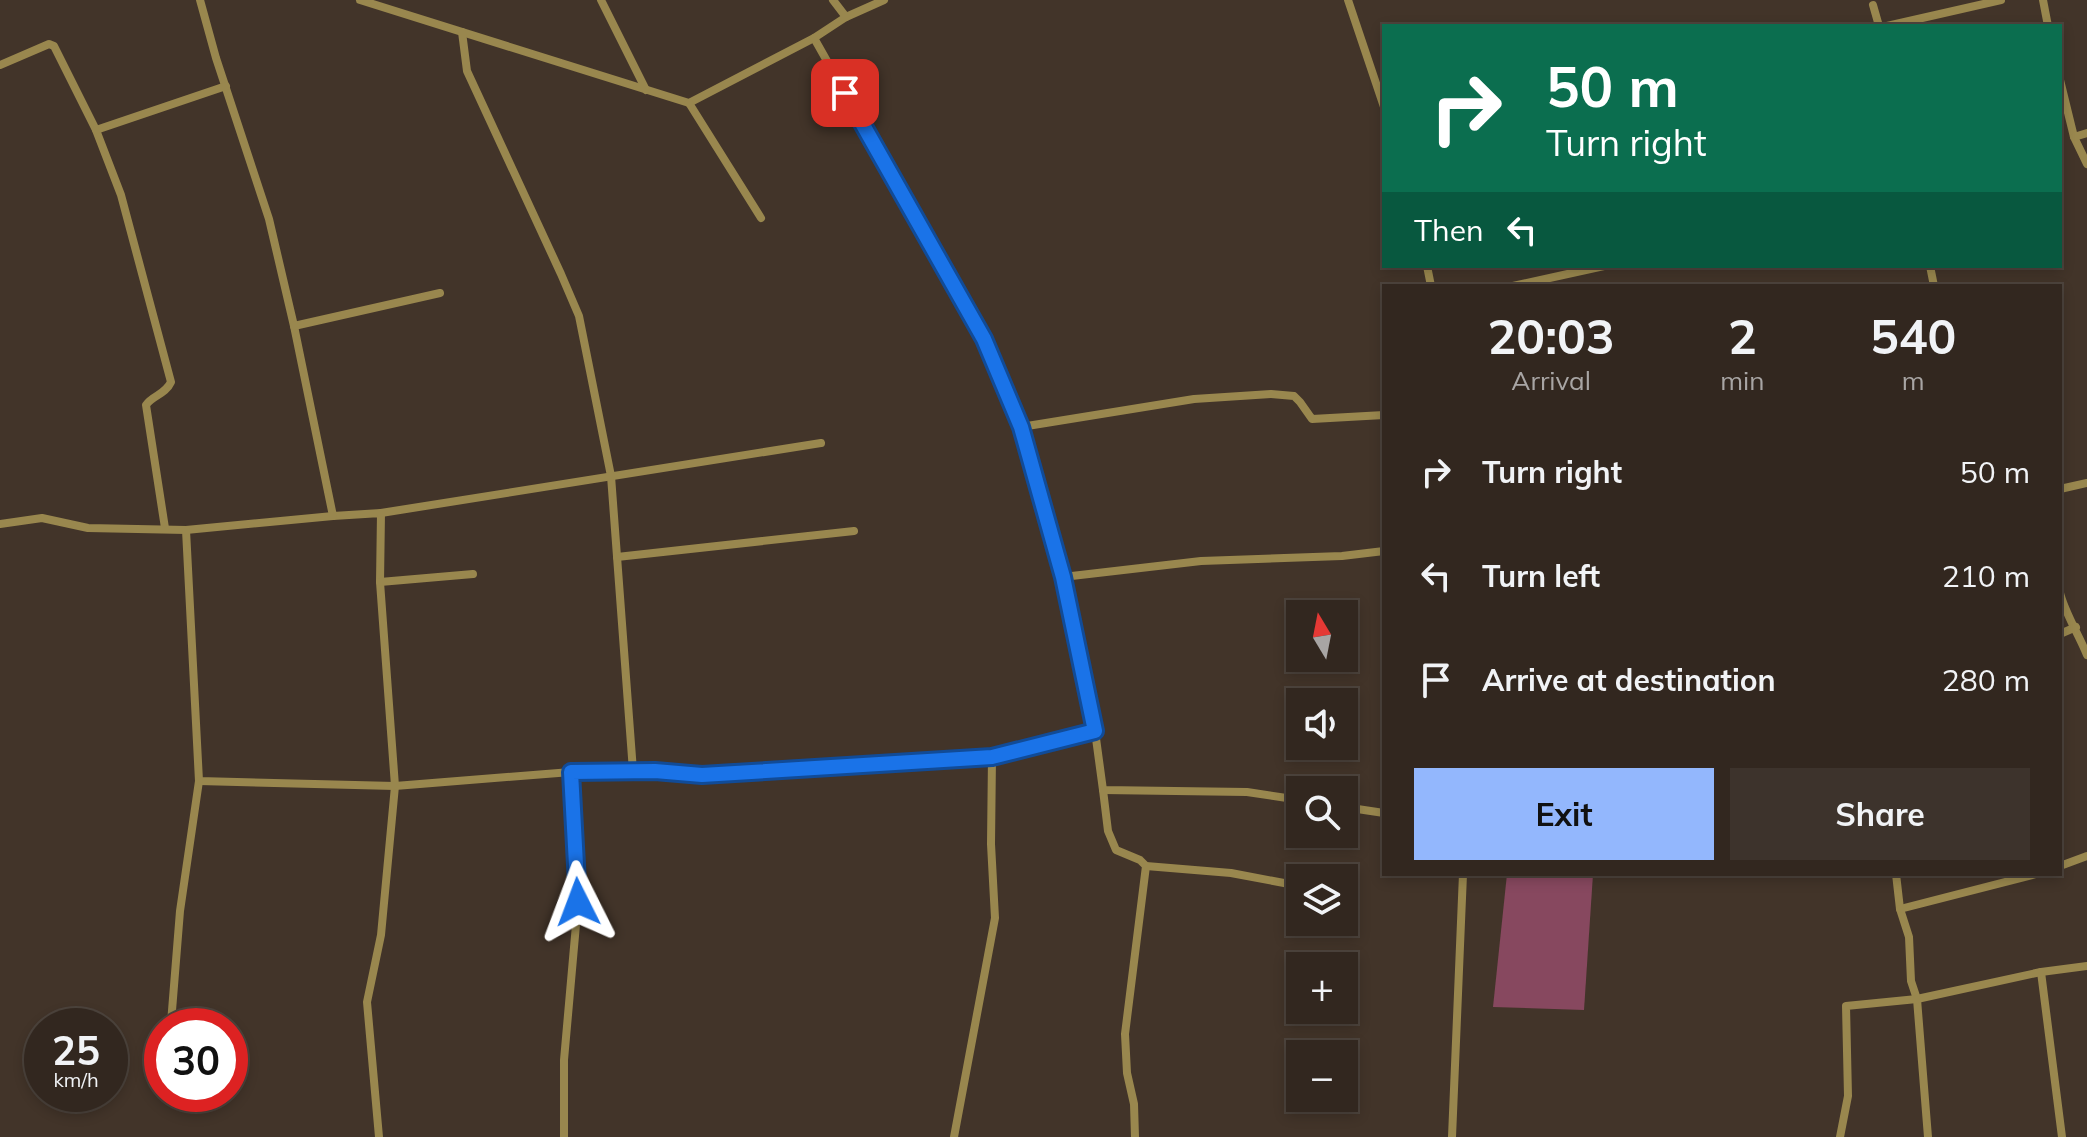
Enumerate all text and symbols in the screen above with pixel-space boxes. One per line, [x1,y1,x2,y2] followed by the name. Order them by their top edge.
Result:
[1546,51,1679,121] text: 50 m
[1414,56,1518,160] icon: right
[811,59,879,127] pin
[823,71,867,115] icon: arrive
[1546,120,1707,165] text: Turn right
[1500,208,1544,252] icon: left
[1414,211,1484,249] text: Then
[1488,306,1615,366] text: 20:03
[1728,306,1757,366] text: 2
[1870,306,1956,366] text: 540
[1511,364,1591,397] text: Arrival
[1720,364,1764,397] text: min
[1902,364,1925,397] text: m
[1414,450,1458,494] icon: right
[1482,453,1622,491] text: Turn right
[1960,453,2030,491] text: 50 m
[1414,554,1458,598] icon: left
[1482,557,1600,595] text: Turn left
[1942,557,2030,595] text: 210 m
[1286,600,1358,672] north arrow
[1286,600,1358,1112] map controls
[1414,658,1458,702] icon: arrive
[1482,661,1776,699] text: Arrive at destination
[1942,661,2030,699] text: 280 m
[1286,688,1358,760] button: sound
[1414,768,1714,860] button: Exit
[1730,768,2030,860] button: Share
[1286,776,1358,848] button: search
[536,860,620,944] position arrow
[1286,864,1358,936] button: layers
[1286,952,1358,1024] button: +
[144,1008,248,1112] speed limit sign: 30
[52,1025,100,1075] text: 25
[1286,1040,1358,1112] button: −
[53,1067,99,1092] text: km/h

